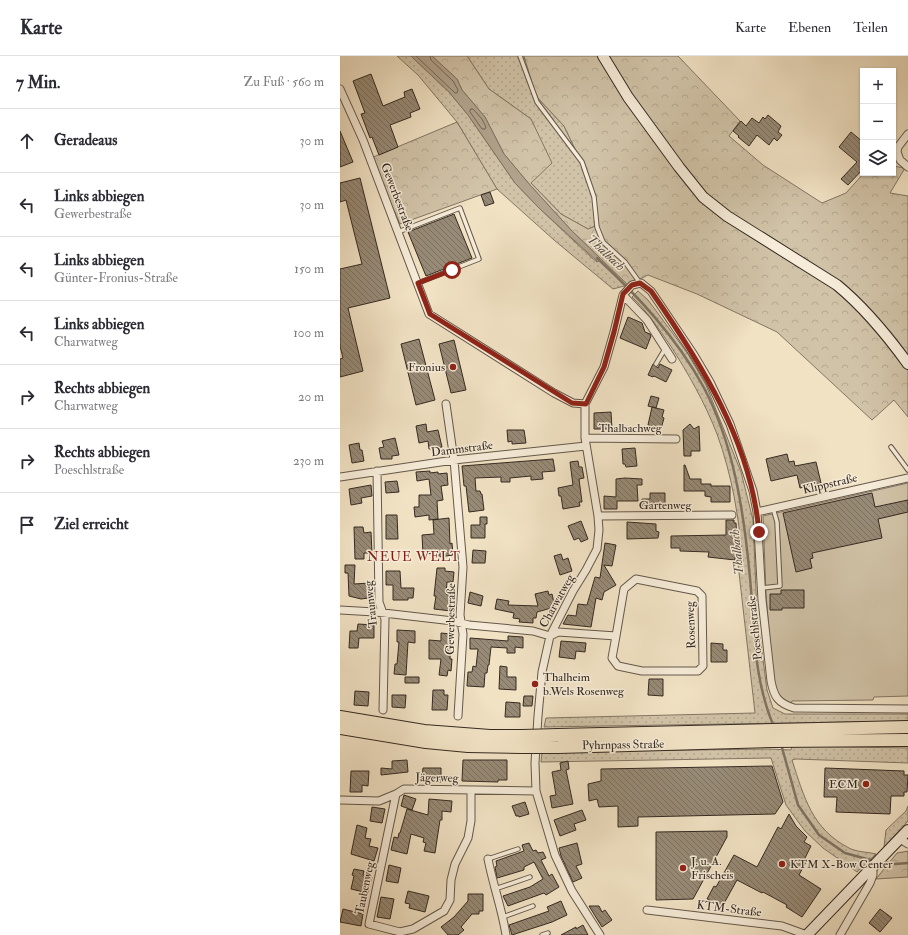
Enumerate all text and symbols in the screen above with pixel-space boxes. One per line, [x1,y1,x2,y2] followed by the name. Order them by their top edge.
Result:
[20,16,62,40] text: Karte
[735,19,766,36] text: Karte
[788,19,831,36] text: Ebenen
[853,19,888,36] text: Teilen
[860,68,896,176] map controls
[860,68,896,104] button: +
[16,72,60,93] text: 7 Min.
[243,74,324,90] text: Zu Fuß · 560 m
[860,104,896,140] button: −
[16,130,38,152] icon: ahead
[54,131,117,150] text: Geradeaus
[300,133,324,149] text: 30 m
[860,140,896,176] button: layers
[377,161,417,233] street label: Gewerbestraße
[54,187,144,206] text: Links abbiegen
[16,194,38,216] icon: left
[300,197,324,213] text: 30 m
[54,206,132,222] text: Gewerbestraße
[584,232,628,275] water label: Thalbach
[54,251,144,270] text: Links abbiegen
[16,258,38,280] icon: left
[294,261,324,277] text: 150 m
[443,261,461,279] route start
[54,270,178,286] text: Günter-Fronius-Straße
[54,315,144,334] text: Links abbiegen
[16,322,38,344] icon: left
[293,325,324,341] text: 100 m
[54,334,118,350] text: Charwatweg
[408,360,445,375] place label: Fronius
[448,362,458,372] marker: Fronius
[54,379,150,398] text: Rechts abbiegen
[16,386,38,408] icon: right
[298,389,324,405] text: 20 m
[54,398,118,414] text: Charwatweg
[598,421,663,436] street label: Thalbachweg
[430,438,494,460] street label: Dammstraße
[54,443,150,462] text: Rechts abbiegen
[16,450,38,472] icon: right
[293,453,324,469] text: 230 m
[54,462,124,478] text: Poeschlstraße
[801,470,859,498] street label: Klippstraße
[639,498,692,513] street label: Gartenweg
[16,514,38,536] icon: arrive
[54,515,129,534] text: Ziel erreicht
[750,523,768,541] route end
[727,528,747,576] water label: Thalbach
[367,549,461,565] district label: NEUE WELT
[536,571,578,630] street label: Charwatweg
[361,579,381,628] street label: Traunweg
[443,583,459,655] street label: Gewerbestraße
[744,595,766,661] street label: Poeschlstraße
[683,600,699,649] street label: Rosenweg
[543,670,625,699] place label: Thalheim b.Wels Rosenweg
[530,679,540,689] marker: Thalheim b.Wels Rosenweg
[582,737,664,753] street label: Pyhrnpass Straße
[414,770,460,786] street label: Jägerweg
[829,777,858,792] place label: ECM
[861,779,871,789] marker: ECM
[690,854,733,883] place label: J. u. A. Frischeis
[790,857,893,872] place label: KTM X-Bow Center
[352,859,378,916] street label: Taubenweg
[777,859,787,869] marker: KTM X-Bow Center
[678,863,688,873] marker: J. u. A. Frischeis
[696,898,762,920] street label: KTM-Straße

